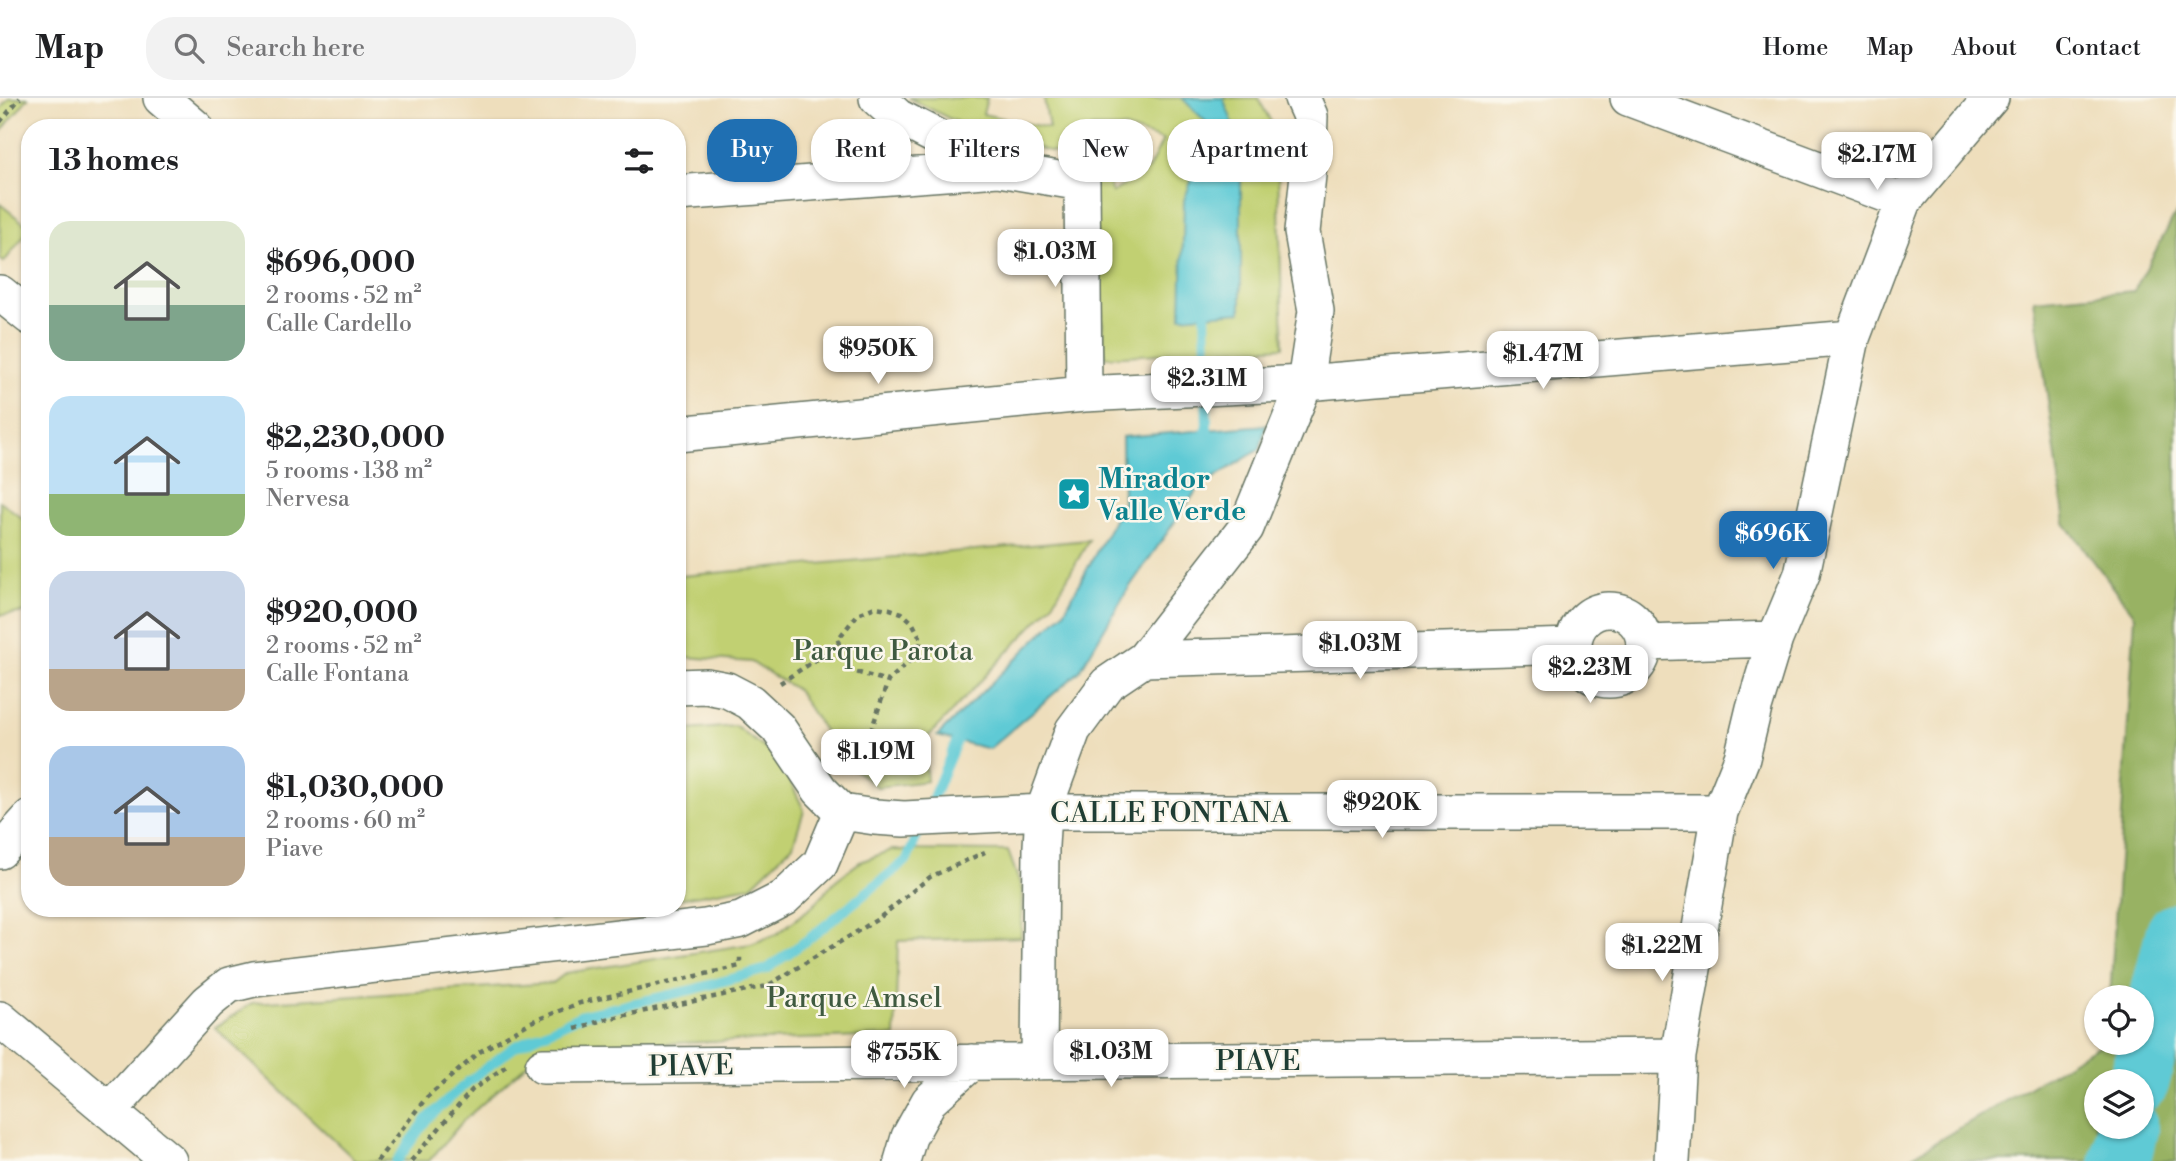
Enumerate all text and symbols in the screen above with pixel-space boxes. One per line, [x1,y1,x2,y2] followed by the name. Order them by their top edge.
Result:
[146,17,636,80] search box
[35,28,104,69] text: Map
[170,29,208,67] icon: search
[226,32,365,64] text: Search here
[1763,33,1828,63] text: Home
[1866,33,1914,63] text: Map
[1952,33,2017,63] text: About
[2055,33,2141,63] text: Contact
[707,119,797,182] chip: Buy
[811,119,911,182] chip: Rent
[925,119,1044,182] chip: Filters
[1058,119,1153,182] chip: New
[1167,119,1333,182] chip: Apartment
[1820,132,1934,192] pin: $2.17M
[1837,141,1917,169] text: $2.17M
[49,142,179,180] text: 13 homes
[620,142,658,180] icon: filters
[998,230,1112,289] pin: $1.03M
[1013,238,1097,266] text: $1.03M
[266,244,415,282] text: $696,000
[105,249,189,333] icon: home
[266,282,422,310] text: 2 rooms · 52 m²
[266,310,412,338] text: Calle Cardello
[829,327,927,386] pin: $950K
[1486,331,1600,391] pin: $1.47M
[839,335,917,363] text: $950K
[1503,340,1583,368] text: $1.47M
[1150,356,1264,416] pin: $2.31M
[1167,365,1247,393] text: $2.31M
[266,419,445,457] text: $2,230,000
[105,424,189,508] icon: home
[266,457,432,485] text: 5 rooms · 138 m²
[1097,462,1246,529] place label: Mirador Valle Verde
[1055,475,1093,513] place icon: Mirador Valle Verde
[266,485,350,513] text: Nervesa
[1724,512,1822,571] pin: $696K
[1735,520,1811,548] text: $696K
[266,594,418,632] text: $920,000
[105,599,189,683] icon: home
[1303,622,1417,681] pin: $1.03M
[1318,630,1402,658] text: $1.03M
[266,632,422,660] text: 2 rooms · 52 m²
[793,634,974,669] park label: Parque Parota
[1533,646,1647,705] pin: $2.23M
[1548,654,1632,682] text: $2.23M
[266,660,409,688] text: Calle Fontana
[819,730,933,789] pin: $1.19M
[837,738,915,766] text: $1.19M
[266,769,444,807] text: $1,030,000
[105,774,189,858] icon: home
[1333,780,1431,840] pin: $920K
[1343,789,1421,817] text: $920K
[1050,796,1291,831] street label: CALLE FONTANA
[266,807,425,835] text: 2 rooms · 60 m²
[266,835,323,863] text: Piave
[1605,924,1719,983] pin: $1.22M
[1621,932,1703,960] text: $1.22M
[766,981,942,1016] park label: Parque Amsel
[2084,985,2154,1139] map controls
[2084,985,2154,1055] button: locate
[855,1030,953,1090] pin: $755K
[1054,1030,1168,1089] pin: $1.03M
[1069,1038,1153,1066] text: $1.03M
[867,1039,941,1067] text: $755K
[1215,1044,1301,1079] street label: PIAVE
[648,1048,734,1085] street label: PIAVE
[2084,1069,2154,1139] button: layers

